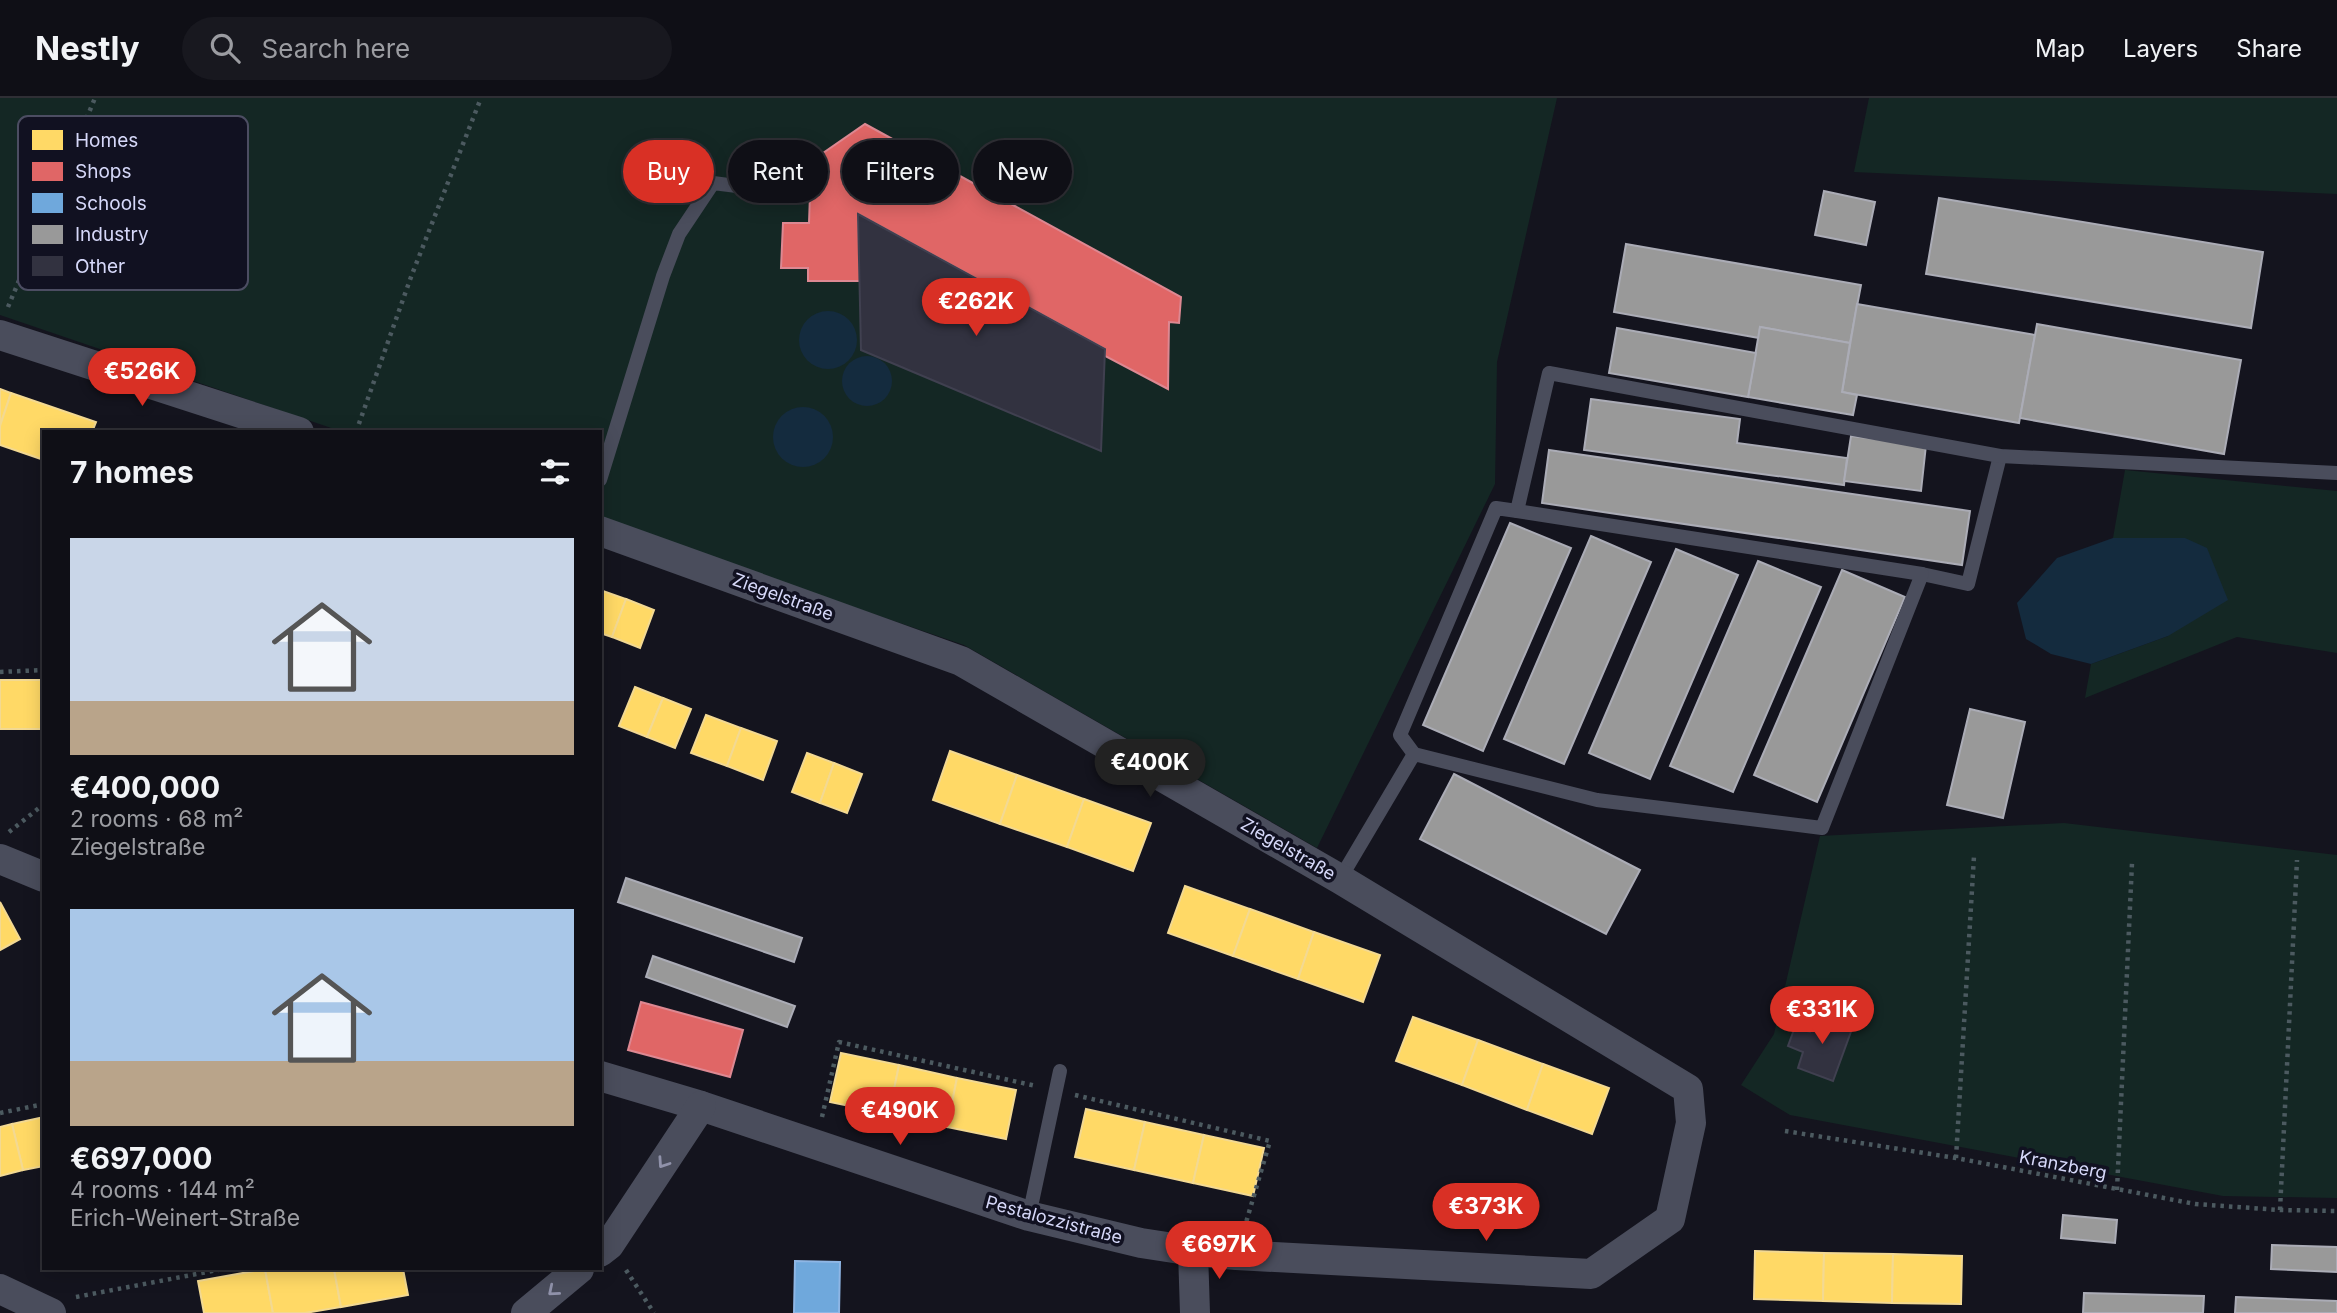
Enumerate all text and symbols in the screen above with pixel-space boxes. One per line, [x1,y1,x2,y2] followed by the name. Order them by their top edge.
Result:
[182,17,672,80] search box
[35,28,140,68] text: Nestly
[206,29,244,67] icon: search
[262,33,410,64] text: Search here
[2035,34,2085,63] text: Map
[2123,34,2198,63] text: Layers
[2236,34,2302,63] text: Share
[18,116,248,290] legend
[75,129,138,152] text: Homes
[623,140,714,203] chip: Buy
[728,140,828,203] chip: Rent
[842,140,959,203] chip: Filters
[973,140,1072,203] chip: New
[75,160,131,183] text: Shops
[75,192,147,215] text: Schools
[75,223,149,246] text: Industry
[75,255,125,278] text: Other
[927,278,1025,338] pin: €262K
[938,287,1014,315] text: €262K
[93,348,191,408] pin: €526K
[104,357,180,385] text: €526K
[536,453,574,491] icon: filters
[70,454,194,490] text: 7 homes
[730,569,837,625] street label: Ziegelstraße
[259,584,385,710] icon: home
[1101,740,1199,799] pin: €400K
[1111,748,1189,776] text: €400K
[70,769,220,805] text: €400,000
[70,805,243,833] text: 2 rooms · 68 m²
[1237,813,1339,884] street label: Ziegelstraße
[70,833,205,861] text: Ziegelstraße
[259,955,385,1081] icon: home
[1773,986,1871,1046] pin: €331K
[1786,995,1858,1023] text: €331K
[851,1088,949,1147] pin: €490K
[861,1096,939,1124] text: €490K
[70,1140,212,1176] text: €697,000
[2018,1146,2109,1183] street label: Kranzberg
[659,1155,671,1168] one-way arrow
[70,1176,255,1204] text: 4 rooms · 144 m²
[1437,1184,1535,1243] pin: €373K
[984,1191,1125,1248] street label: Pestalozzistraße
[1449,1192,1523,1220] text: €373K
[70,1204,300,1232] text: Erich-Weinert-Straße
[1170,1222,1268,1281] pin: €697K
[1181,1230,1257,1258] text: €697K
[548,1283,561,1295] one-way arrow

